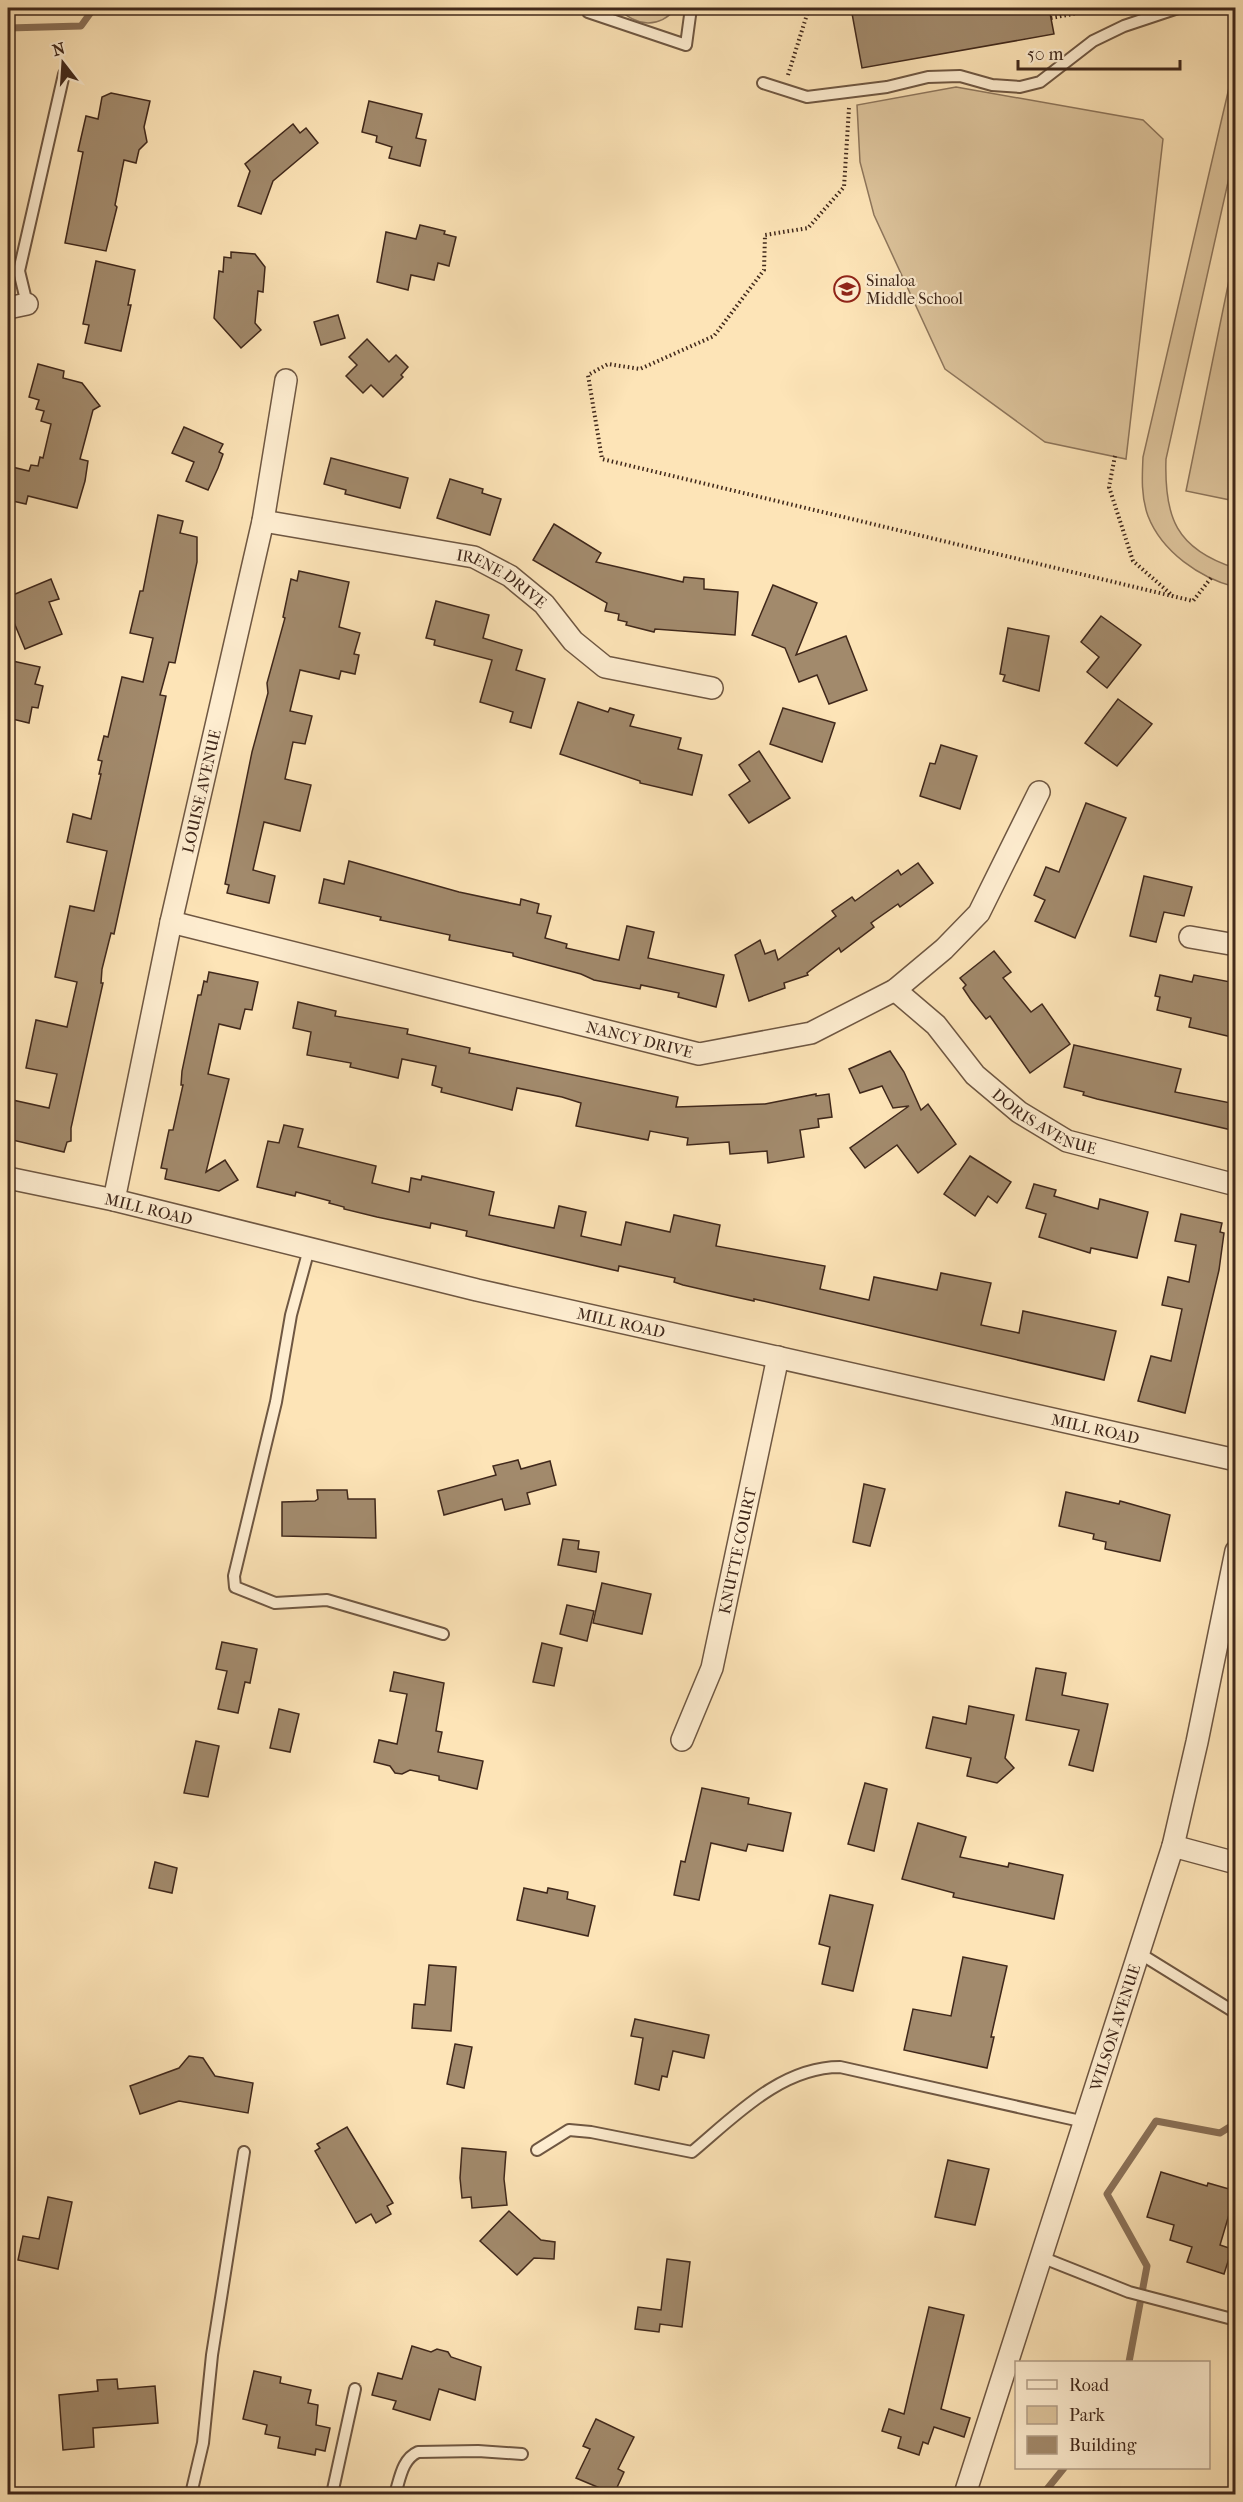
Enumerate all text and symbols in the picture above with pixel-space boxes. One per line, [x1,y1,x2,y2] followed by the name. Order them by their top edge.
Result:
[33,33,93,93] north arrow
[1018,33,1180,71] scale bar
[50,38,68,60] text: N
[1027,44,1064,65] text: 50 m
[866,271,964,308] place label: Sinaloa Middle School
[832,274,862,304] school or university icon: Sinaloa Middle School
[455,545,550,612] street label: IRENE DRIVE
[178,727,225,855] street label: LOUISE AVENUE
[584,1017,695,1062] street label: NANCY DRIVE
[988,1085,1099,1158] street label: DORIS AVENUE
[103,1189,194,1229] street label: MILL ROAD
[575,1304,667,1342] street label: MILL ROAD
[1049,1410,1141,1448] street label: MILL ROAD
[715,1486,760,1616] street label: KNUTTE COURT
[1086,1962,1144,2094] street label: WILSON AVENUE
[1015,2361,1210,2469] legend
[1069,2375,1109,2396] text: Road
[1069,2405,1106,2426] text: Park
[1069,2435,1137,2456] text: Building

